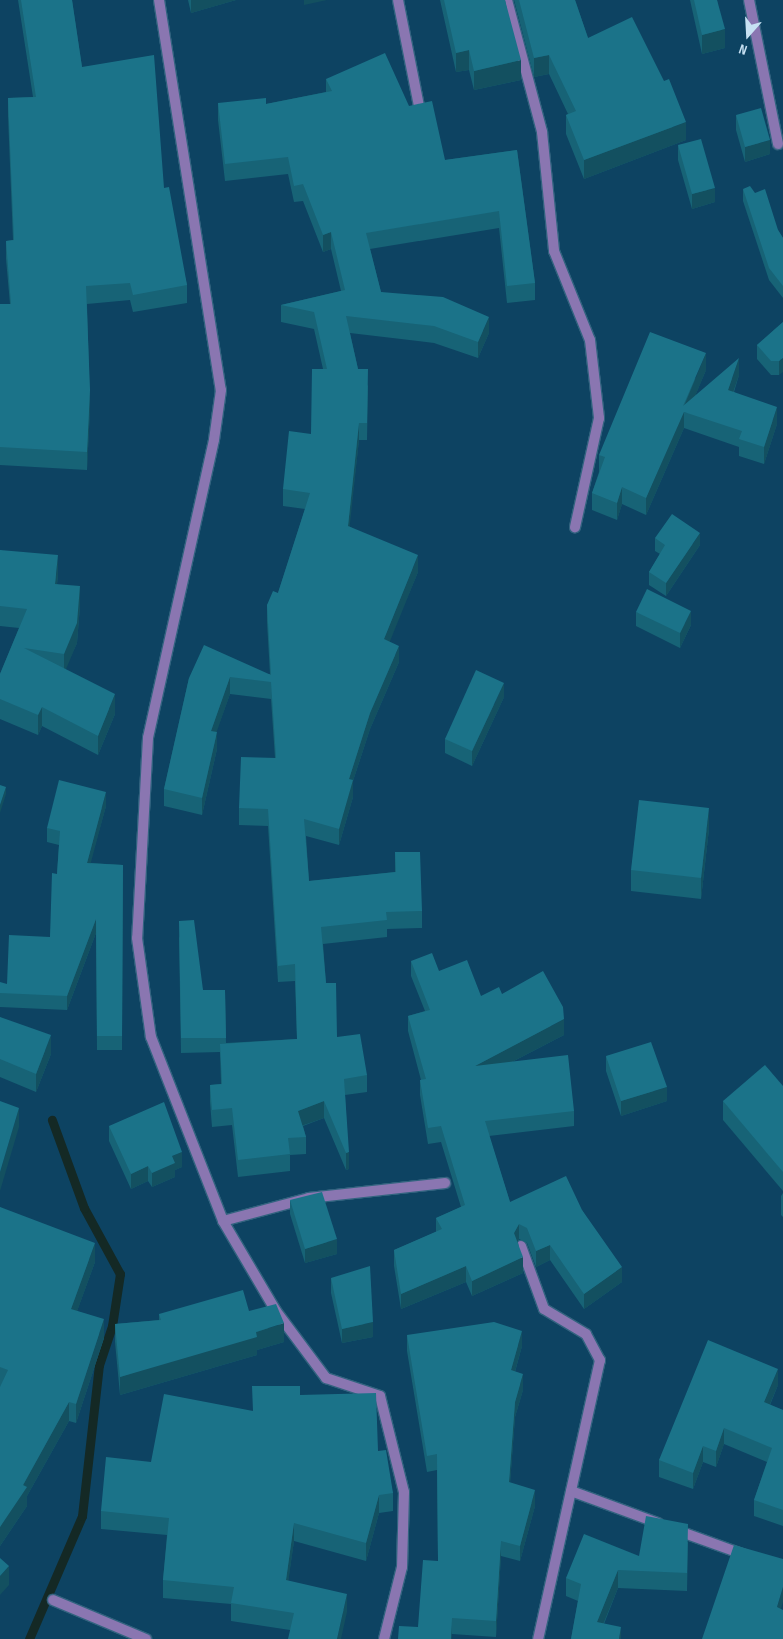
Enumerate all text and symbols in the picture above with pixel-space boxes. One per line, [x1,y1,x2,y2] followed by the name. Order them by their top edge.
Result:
[723,10,773,60] north arrow
[737,40,749,59] text: N

